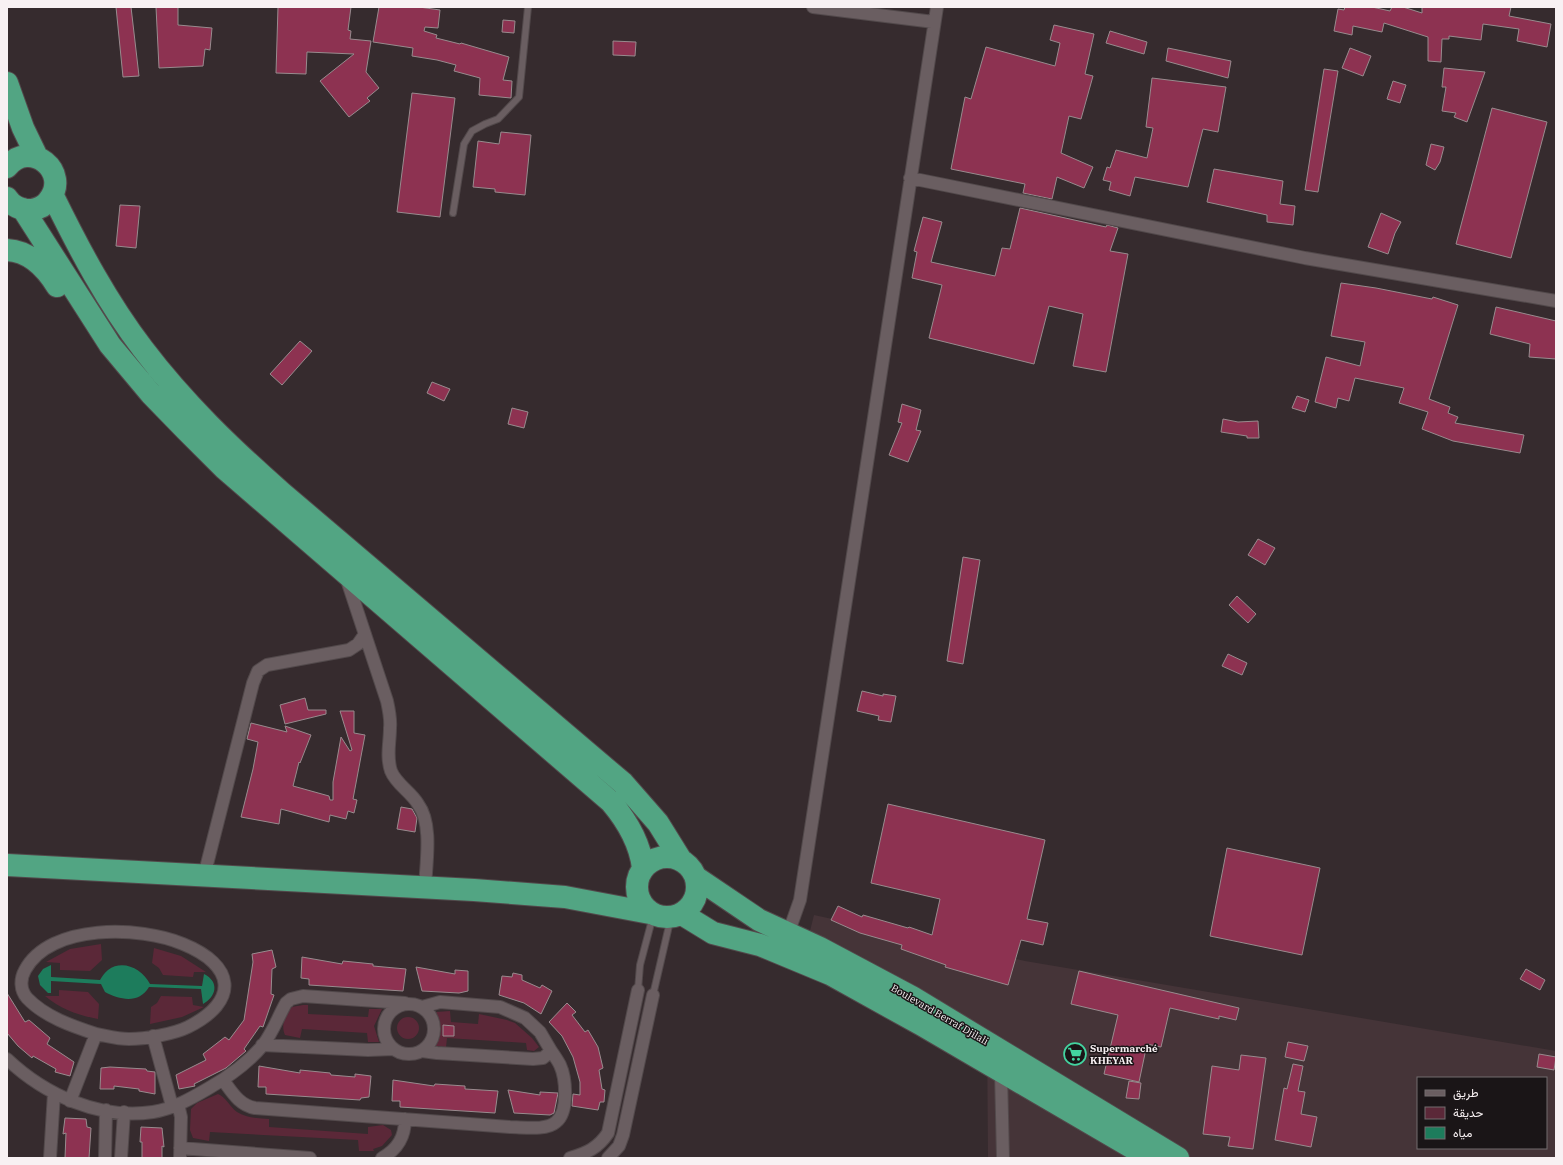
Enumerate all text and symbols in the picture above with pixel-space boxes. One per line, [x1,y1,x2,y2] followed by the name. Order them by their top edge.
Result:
[889,981,991,1048] street label: Boulevard Berraf Djilali
[1062,1041,1088,1067] supermarket icon: Supermarché KHEYAR
[1090,1042,1158,1067] place label: Supermarché KHEYAR
[1417,1077,1547,1149] legend
[1453,1085,1479,1101] text: طريق
[1453,1105,1483,1120] text: حديقة
[1453,1125,1472,1140] text: مياه

